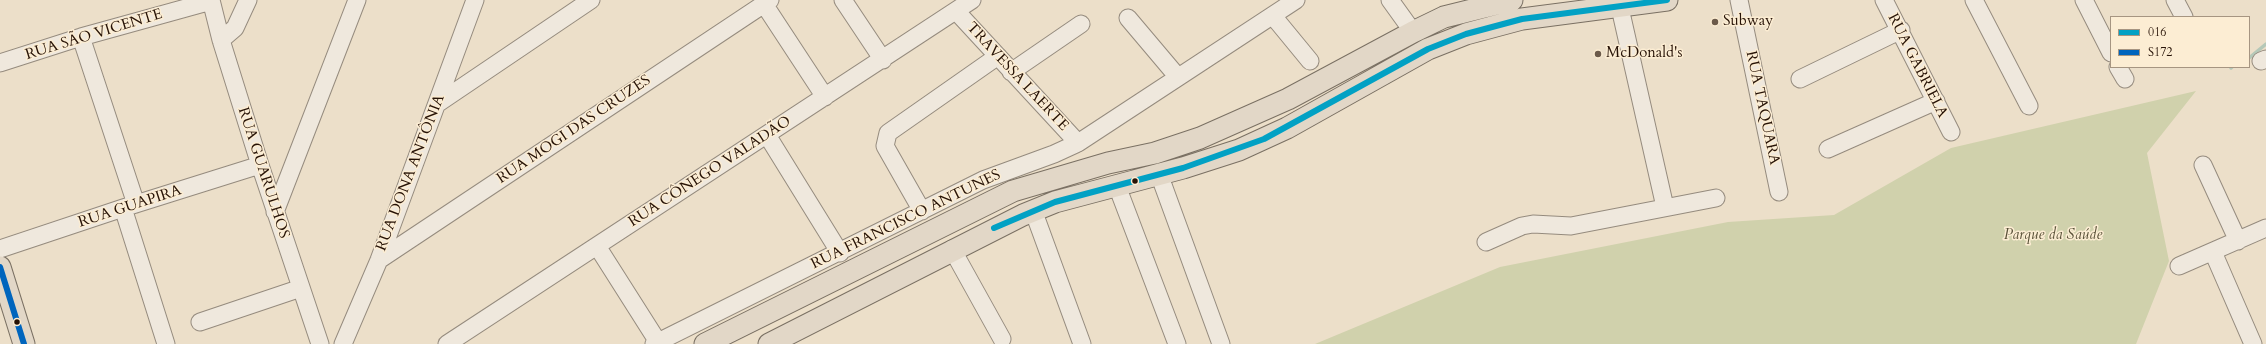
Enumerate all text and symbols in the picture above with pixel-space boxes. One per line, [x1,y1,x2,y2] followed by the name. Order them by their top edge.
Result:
[23,6,165,64] street label: RUA SÃO VICENTE
[1883,11,1951,121] street label: RUA GABRIELA
[1723,13,1773,31] place label: Subway
[2110,16,2250,68] legend
[1710,17,1720,27] marker: Subway
[962,19,1072,135] street label: TRAVESSA LAERTE
[2148,24,2166,40] text: 016
[2148,44,2172,60] text: S172
[1606,45,1682,63] place label: McDonald's
[1593,49,1603,59] marker: McDonald's
[1741,49,1783,167] street label: RUA TAQUARA
[494,72,654,188] street label: RUA MOGI DAS CRUZES
[373,92,449,254] street label: RUA DONA ANTÔNIA
[233,105,293,241] street label: RUA GUARULHOS
[625,113,795,231] street label: RUA CÔNEGO VALADÃO
[808,166,1004,274] street label: RUA FRANCISCO ANTUNES
[1130,176,1140,186] unlabelled marker
[76,182,184,232] street label: RUA GUAPIRA
[2004,227,2102,245] park label: Parque da Saúde
[12,317,22,327] unlabelled marker

